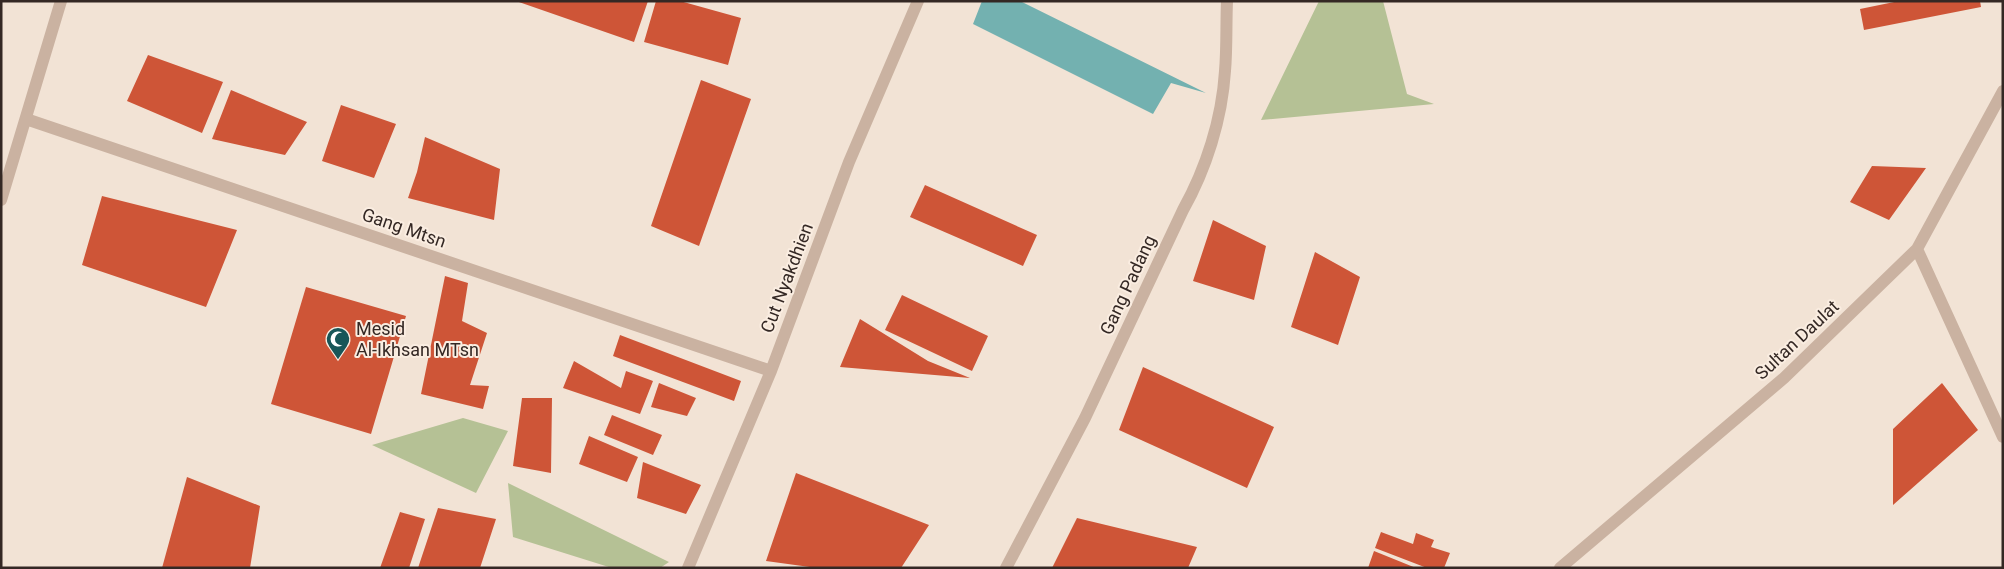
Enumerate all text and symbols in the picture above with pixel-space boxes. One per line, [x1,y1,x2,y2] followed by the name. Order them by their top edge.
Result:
[359,203,449,252] street label: Gang Mtsn
[756,220,817,336] street label: Cut Nyakdhien
[1095,232,1160,338] street label: Gang Padang
[1750,296,1843,384] street label: Sultan Daulat
[356,318,479,360] place label: Mesid Al-Ikhsan MTsn
[325,326,351,360] mosque icon: Mesid Al-Ikhsan MTsn

